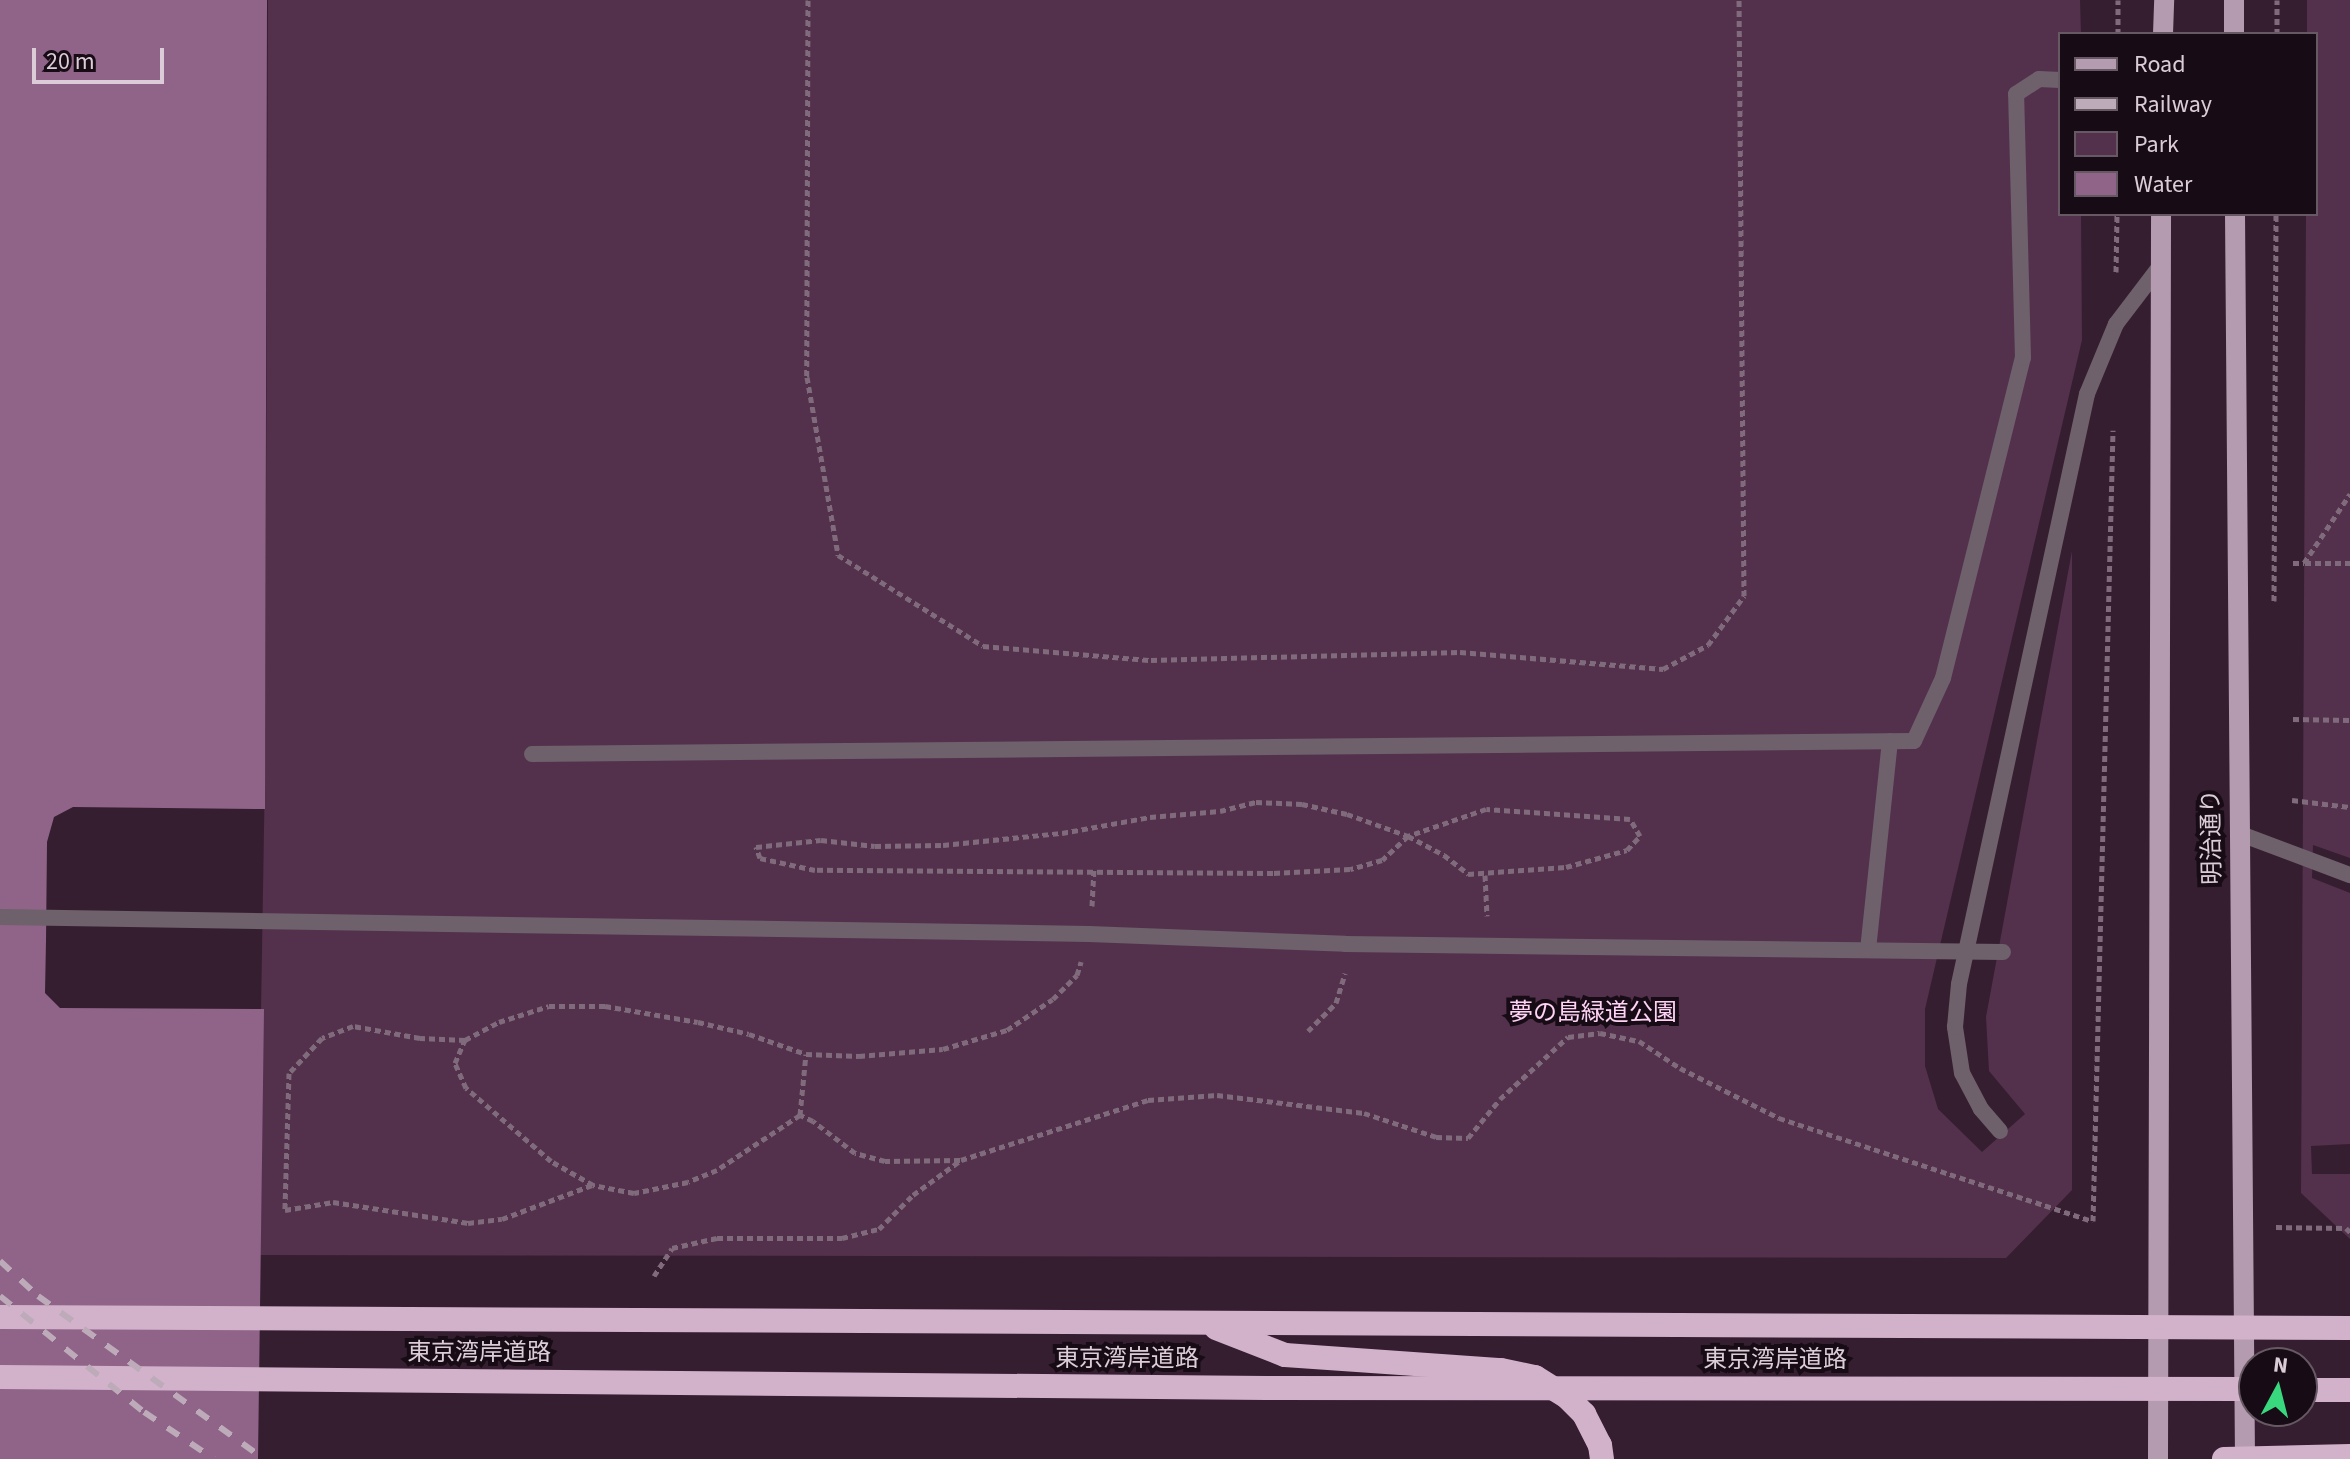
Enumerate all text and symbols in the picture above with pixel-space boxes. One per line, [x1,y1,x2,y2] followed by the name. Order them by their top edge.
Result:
[36,32,168,82] scale bar
[2058,32,2318,216] legend
[46,44,95,79] text: 20 m
[2134,47,2186,82] text: Road
[2134,87,2212,122] text: Railway
[2134,127,2179,162] text: Park
[2134,167,2192,202] text: Water
[2197,789,2227,885] street label: 明治通り
[1509,999,1677,1027] park label: 夢の島緑道公園
[407,1339,551,1367] street label: 東京湾岸道路
[1055,1345,1199,1373] street label: 東京湾岸道路
[1703,1346,1847,1374] street label: 東京湾岸道路
[2238,1347,2318,1427] north arrow
[2271,1348,2290,1382] text: N

